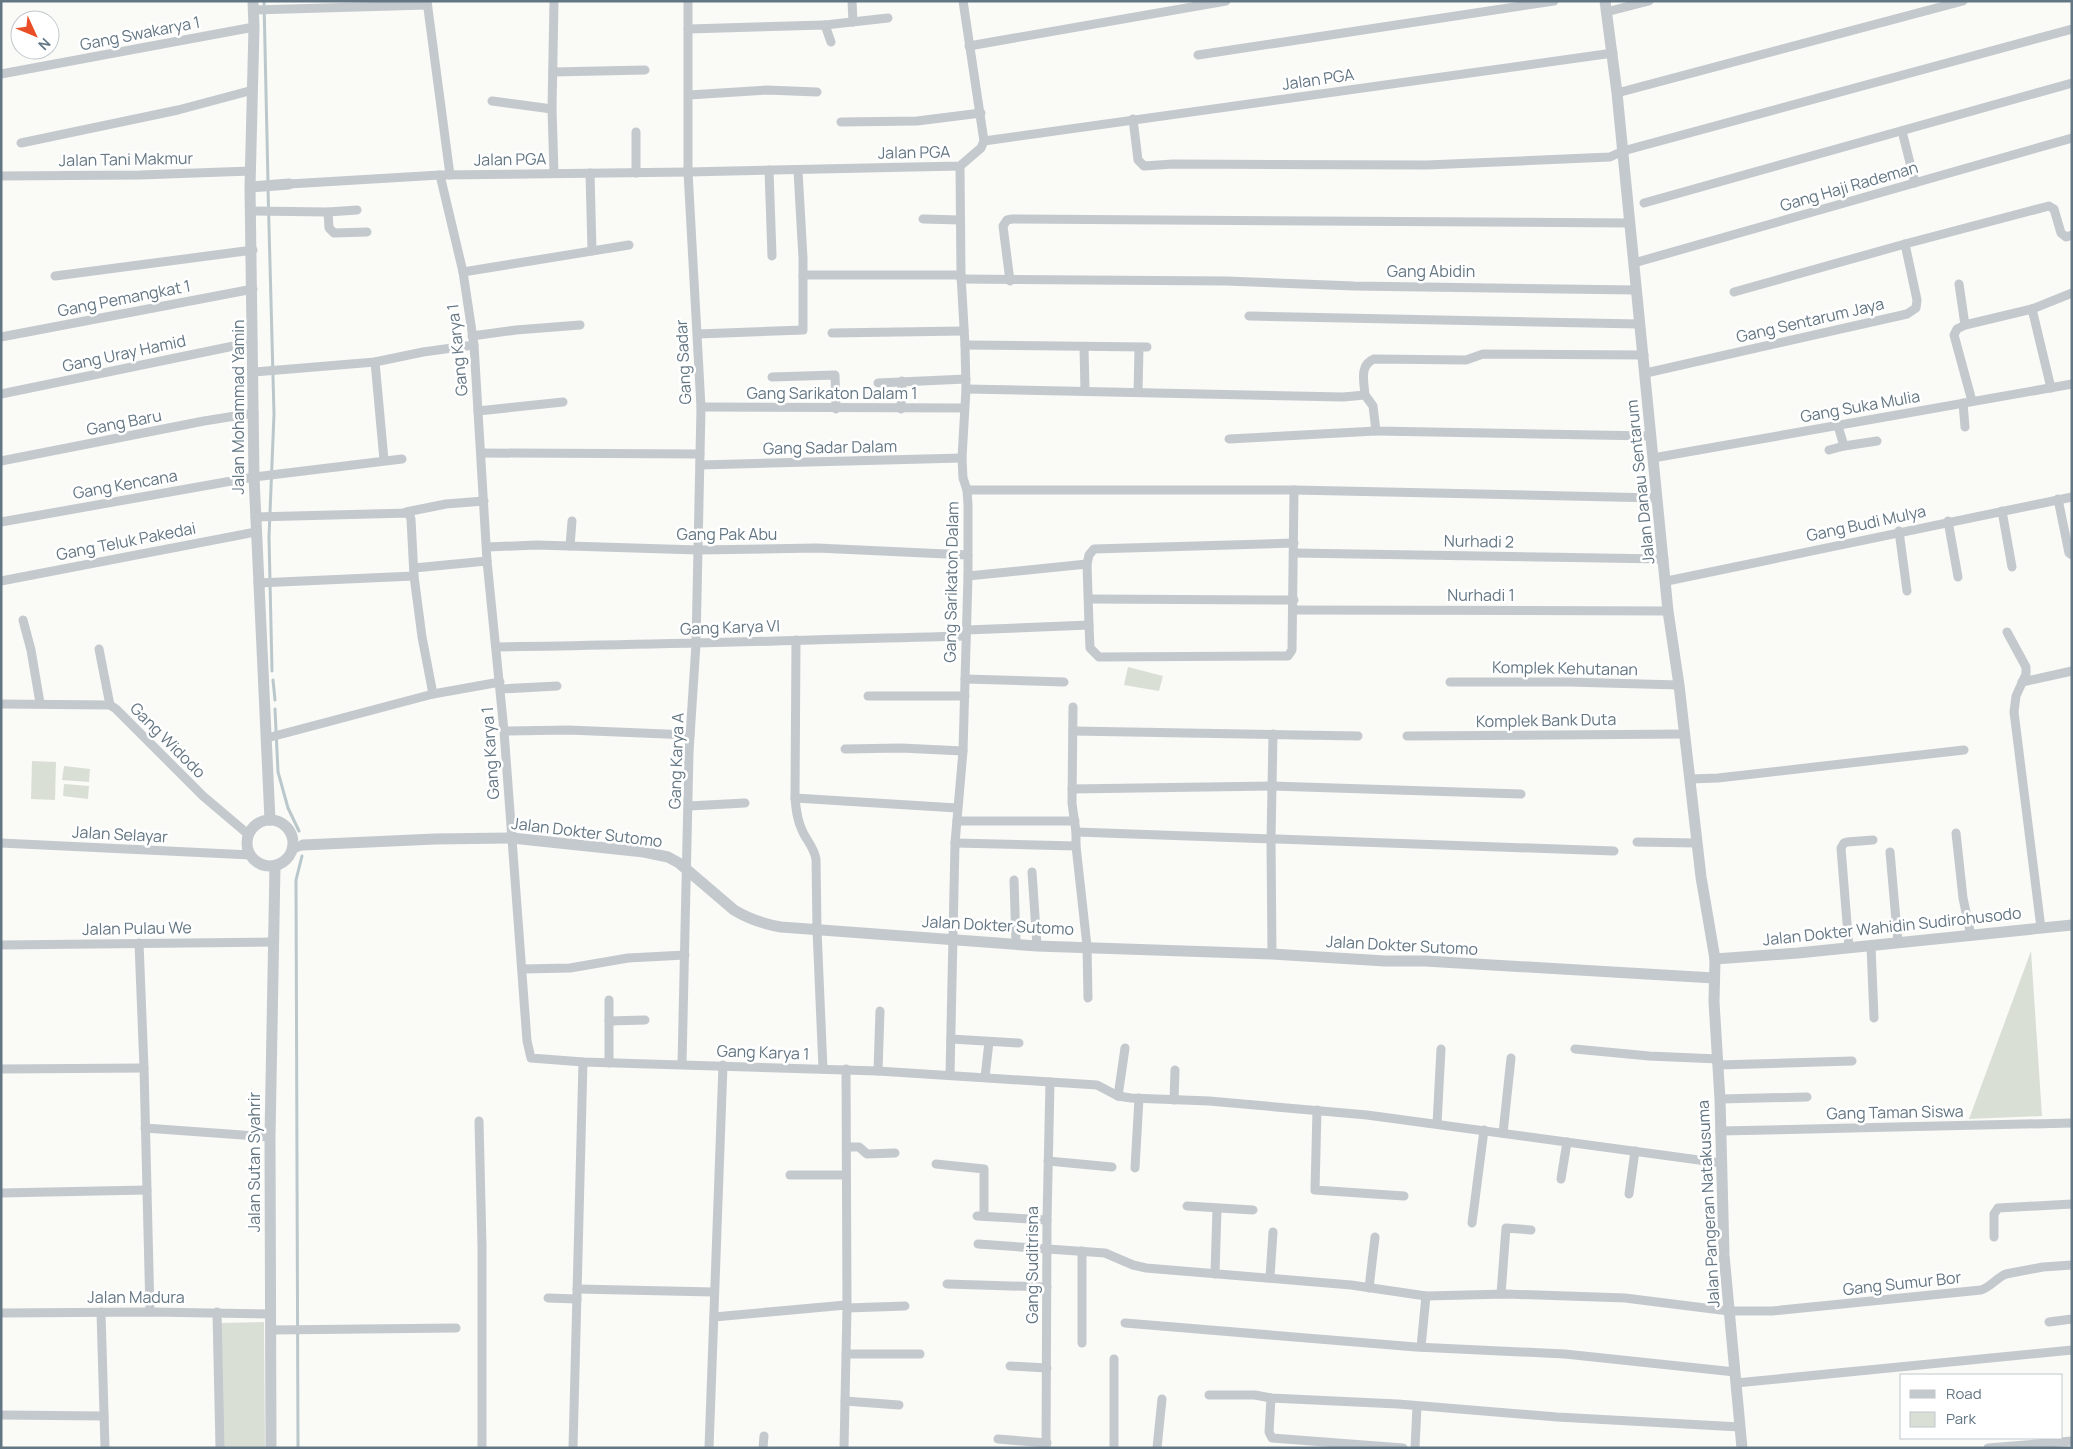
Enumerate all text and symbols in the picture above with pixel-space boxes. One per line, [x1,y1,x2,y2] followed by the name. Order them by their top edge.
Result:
[10,10,60,60] north arrow
[78,11,202,55] street label: Gang Swakarya 1
[34,34,55,55] text: N
[1281,63,1355,95] street label: Jalan PGA
[878,140,950,164] street label: Jalan PGA
[59,147,194,171] street label: Jalan Tani Makmur
[474,147,546,171] street label: Jalan PGA
[1777,156,1921,216] street label: Gang Haji Rademan
[1387,260,1475,282] street label: Gang Abidin
[56,274,192,322] street label: Gang Pemangkat 1
[1734,292,1886,348] street label: Gang Sentarum Jaya
[441,303,473,397] street label: Gang Karya 1
[670,319,696,405] street label: Gang Sadar
[227,320,249,494] street label: Jalan Mohammad Yamin
[60,329,188,377] street label: Gang Uray Hamid
[747,382,917,404] street label: Gang Sarikaton Dalam 1
[1798,385,1922,427] street label: Gang Suka Mulia
[1620,399,1660,565] street label: Jalan Danau Sentarum
[84,404,164,440] street label: Gang Baru
[763,435,897,459] street label: Gang Sadar Dalam
[71,464,179,504] street label: Gang Kencana
[1804,500,1928,546] street label: Gang Budi Mulya
[939,501,963,663] street label: Gang Sarikaton Dalam
[54,517,198,565] street label: Gang Teluk Pakedai
[677,523,777,545] street label: Gang Pak Abu
[1444,529,1514,553] street label: Nurhadi 2
[1447,584,1515,606] street label: Nurhadi 1
[680,614,780,640] street label: Gang Karya VI
[1492,656,1638,680] street label: Komplek Kehutanan
[125,697,211,783] street label: Gang Widodo
[476,706,504,800] street label: Gang Karya 1
[1476,708,1616,732] street label: Komplek Bank Duta
[663,712,689,810] street label: Gang Karya A
[510,812,664,852] street label: Jalan Dokter Sutomo
[72,821,169,848] street label: Jalan Selayar
[1762,901,2022,951] street label: Jalan Dokter Wahidin Sudirohusodo
[921,910,1075,940] street label: Jalan Dokter Sutomo
[82,916,192,940] street label: Jalan Pulau We
[1325,930,1479,960] street label: Jalan Dokter Sutomo
[716,1039,810,1065] street label: Gang Karya 1
[243,1092,265,1232] street label: Jalan Sutan Syahrir
[1692,1100,1724,1308] street label: Jalan Pangeran Natakusuma
[1826,1100,1964,1124] street label: Gang Taman Siswa
[1021,1206,1043,1324] street label: Gang Suditrisna
[1842,1266,1962,1300] street label: Gang Sumur Bor
[87,1286,185,1308] street label: Jalan Madura
[1900,1374,2063,1439] legend
[1946,1383,1982,1404] text: Road
[1946,1408,1976,1429] text: Park

